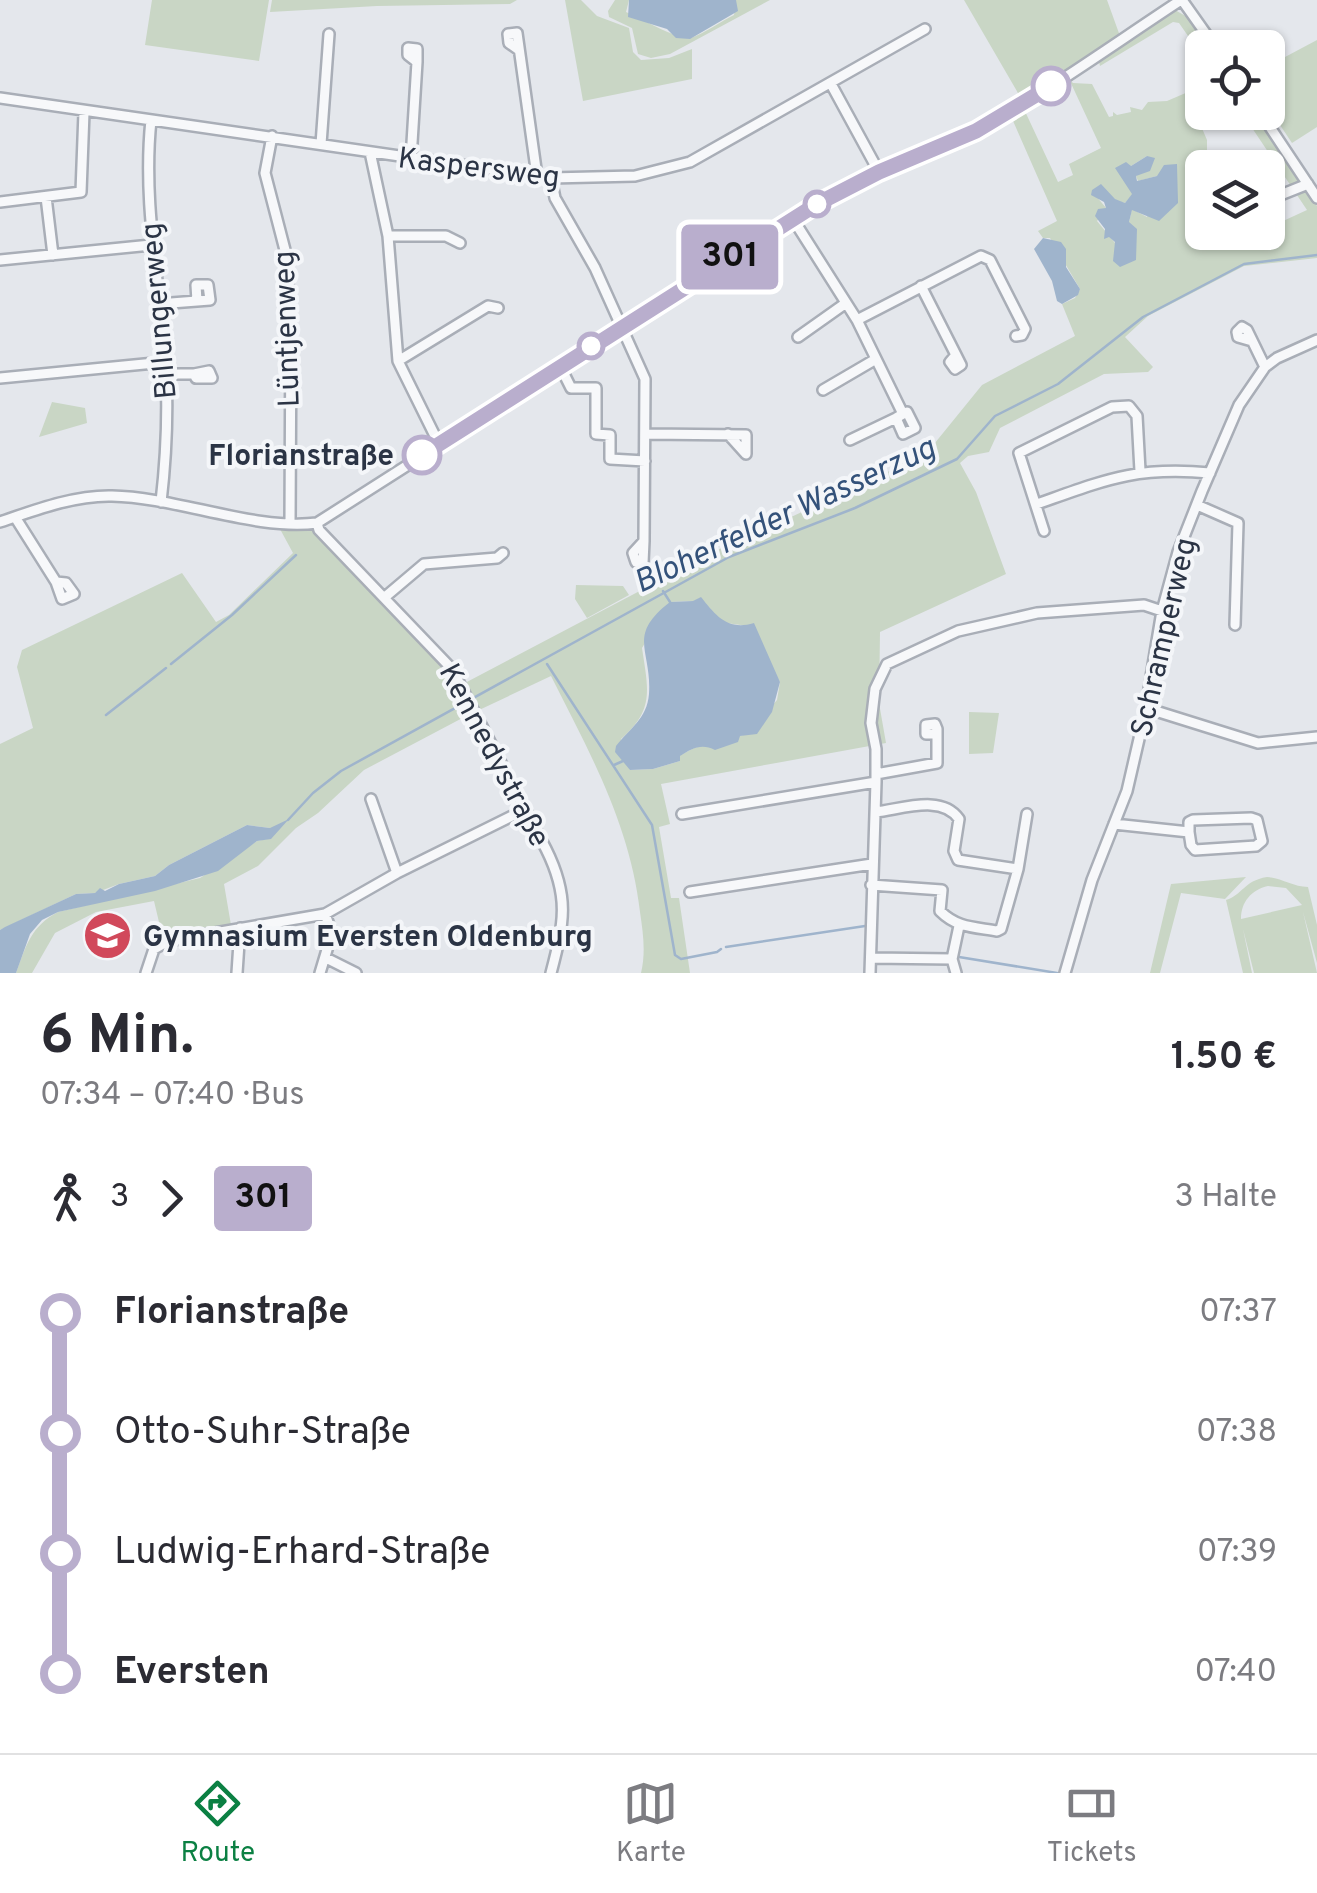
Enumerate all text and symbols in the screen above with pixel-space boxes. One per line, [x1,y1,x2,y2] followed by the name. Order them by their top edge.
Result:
[1185,30,1285,250] map controls
[1185,30,1285,130] button: locate
[1032,67,1070,105] unlabelled marker
[396,141,562,198] street label: Kaspersweg
[1185,150,1285,250] button: layers
[804,191,830,217] unlabelled marker
[134,221,187,401] street label: Billungerweg
[672,224,788,290] line badge: 301
[701,235,759,279] text: 301
[267,250,310,408] street label: Lüntjenweg
[578,333,604,359] unlabelled marker
[628,429,943,604] water label: Bloherfelder Wasserzug
[403,436,441,474] marker: Florianstraße
[208,439,394,476] place label: Florianstraße
[1125,534,1206,741] street label: Schramperweg
[429,658,557,854] street label: Kennedystraße
[82,910,134,962] school or university icon: Gymnasium Eversten Oldenburg
[143,920,593,957] place label: Gymnasium Eversten Oldenburg
[40,1003,194,1073] text: 6 Min.
[1171,1034,1277,1083] text: 1.50 €
[40,1076,304,1116] text: 07:34 – 07:40 · Bus
[40,1171,95,1226] icon: walk
[144,1171,199,1226] icon: forward
[234,1176,292,1220] text: 301
[110,1178,129,1218] text: 3
[1175,1178,1277,1218] text: 3 Halte
[114,1289,349,1338] text: Florianstraße
[1199,1293,1277,1333] text: 07:37
[114,1409,411,1458] text: Otto-Suhr-Straße
[1196,1413,1277,1453] text: 07:38
[114,1529,491,1578] text: Ludwig-Erhard-Straße
[1197,1533,1277,1573] text: 07:39
[114,1649,270,1698] text: Eversten
[1194,1653,1277,1693] text: 07:40
[180,1776,255,1872] tab: Route
[616,1776,686,1872] tab: Karte
[1047,1776,1137,1872] tab: Tickets

